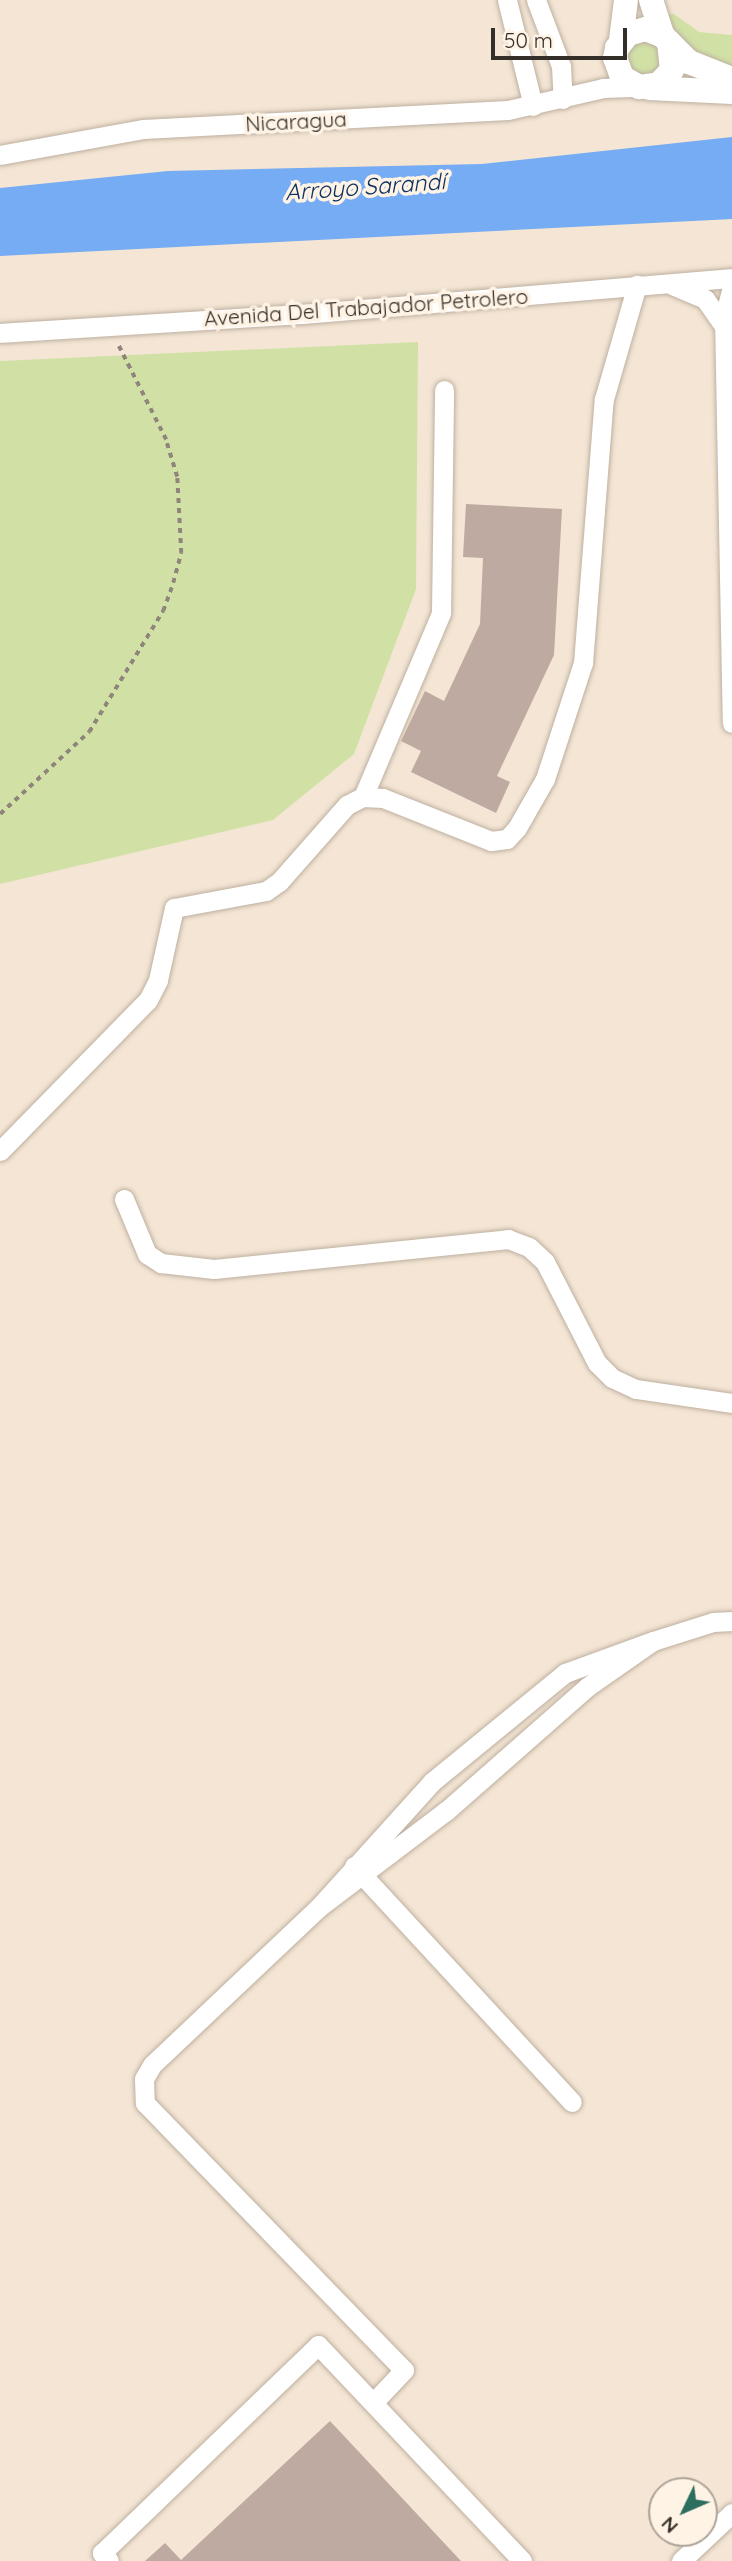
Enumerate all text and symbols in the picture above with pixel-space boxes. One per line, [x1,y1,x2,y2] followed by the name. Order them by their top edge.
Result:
[494,14,630,58] scale bar
[504,27,553,53] text: 50 m
[245,106,347,136] street label: Nicaragua
[284,168,446,206] water label: Arroyo Sarandí
[203,283,529,331] street label: Avenida Del Trabajador Petrolero
[648,2477,718,2547] north arrow
[656,2512,683,2539] text: N

